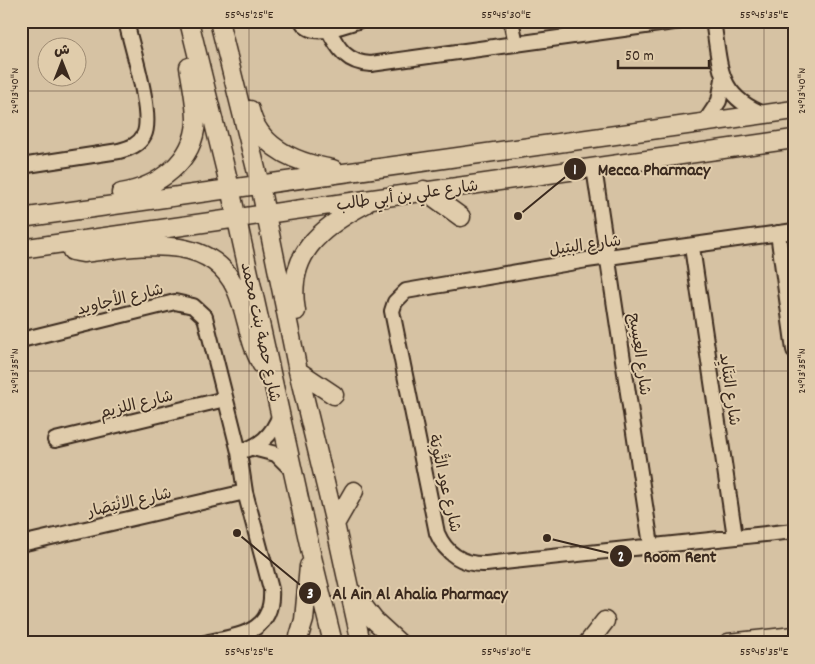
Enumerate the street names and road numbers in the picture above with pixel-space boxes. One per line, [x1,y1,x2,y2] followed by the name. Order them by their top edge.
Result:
[335,175,480,219] street label: شارع علي بن أبي طالب
[548,230,623,263] street label: شارع البتيل
[233,260,286,405] street label: شارع حصة بنت محمد
[75,278,166,322] street label: شارع الأجاويد
[621,312,656,397] street label: شارع العِسِيج
[712,351,745,427] street label: شارع البَنَايِد
[97,385,176,426] street label: شارع اللزيم
[421,432,469,535] street label: شارع عود التُّوبَة
[84,483,174,525] street label: شارع الانْتِصَار

